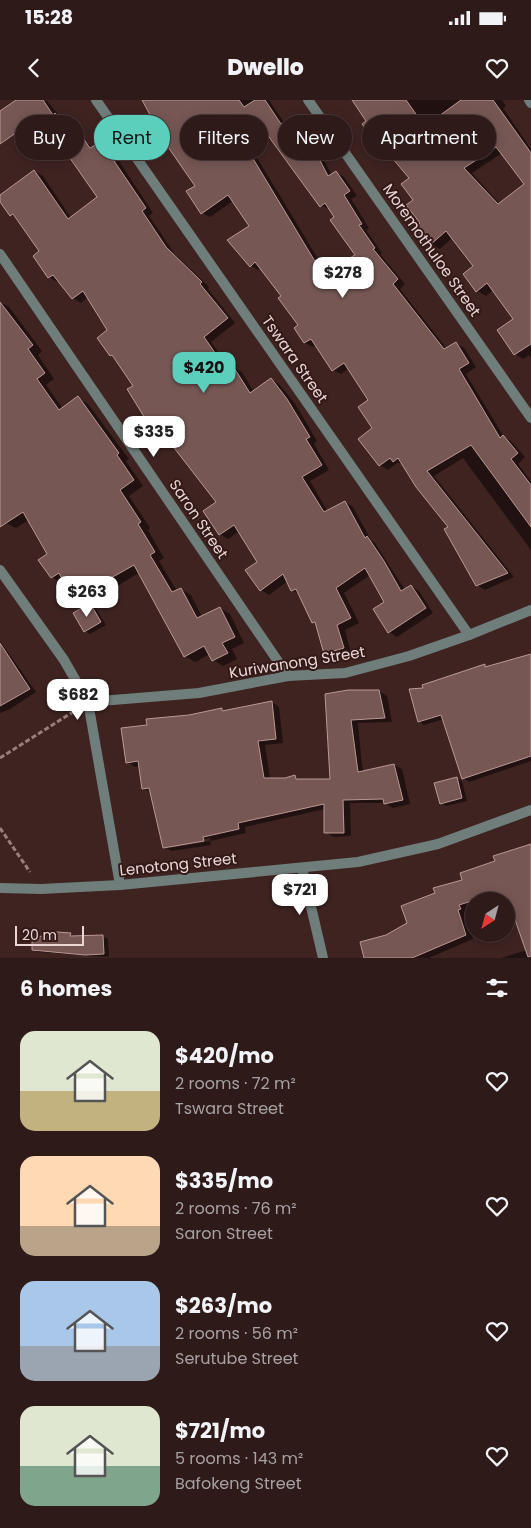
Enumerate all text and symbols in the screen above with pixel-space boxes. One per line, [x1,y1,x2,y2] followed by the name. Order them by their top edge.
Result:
[25,4,73,31] text: 15:28
[227,52,304,83] text: Dwello
[20,54,48,82] icon: back
[483,54,511,82] icon: heart
[15,115,84,160] chip: Buy
[94,115,170,160] chip: Rent
[180,115,268,160] chip: Filters
[278,115,352,160] chip: New
[362,115,496,160] chip: Apartment
[378,179,486,321] street label: Moremothuloe Street
[313,256,373,299] pin: $278
[324,261,362,284] text: $278
[257,311,333,407] street label: Tswara Street
[174,352,234,394] pin: $420
[184,356,224,379] text: $420
[124,416,184,458] pin: $335
[134,420,174,443] text: $335
[165,475,233,563] street label: Saron Street
[57,576,117,618] pin: $263
[67,580,107,603] text: $263
[228,641,366,683] street label: Kuriwanong Street
[48,678,108,721] pin: $682
[58,683,98,706] text: $682
[118,847,238,881] street label: Lenotong Street
[270,874,330,916] pin: $721
[283,878,317,901] text: $721
[465,892,515,942] north arrow
[465,892,515,942] map controls
[15,923,84,946] scale bar
[22,925,57,945] text: 20 m
[20,974,112,1003] text: 6 homes
[483,974,511,1002] icon: filters
[175,1041,274,1070] text: $420/mo
[60,1051,120,1111] icon: home
[483,1067,511,1095] icon: heart
[175,1072,296,1095] text: 2 rooms · 72 m²
[175,1097,284,1120] text: Tswara Street
[175,1166,273,1195] text: $335/mo
[60,1176,120,1236] icon: home
[483,1192,511,1220] icon: heart
[175,1197,297,1220] text: 2 rooms · 76 m²
[175,1222,273,1245] text: Saron Street
[175,1291,272,1320] text: $263/mo
[60,1301,120,1361] icon: home
[483,1317,511,1345] icon: heart
[175,1322,298,1345] text: 2 rooms · 56 m²
[175,1347,298,1370] text: Serutube Street
[175,1416,265,1445] text: $721/mo
[60,1426,120,1486] icon: home
[483,1442,511,1470] icon: heart
[175,1447,303,1470] text: 5 rooms · 143 m²
[175,1472,301,1495] text: Bafokeng Street

